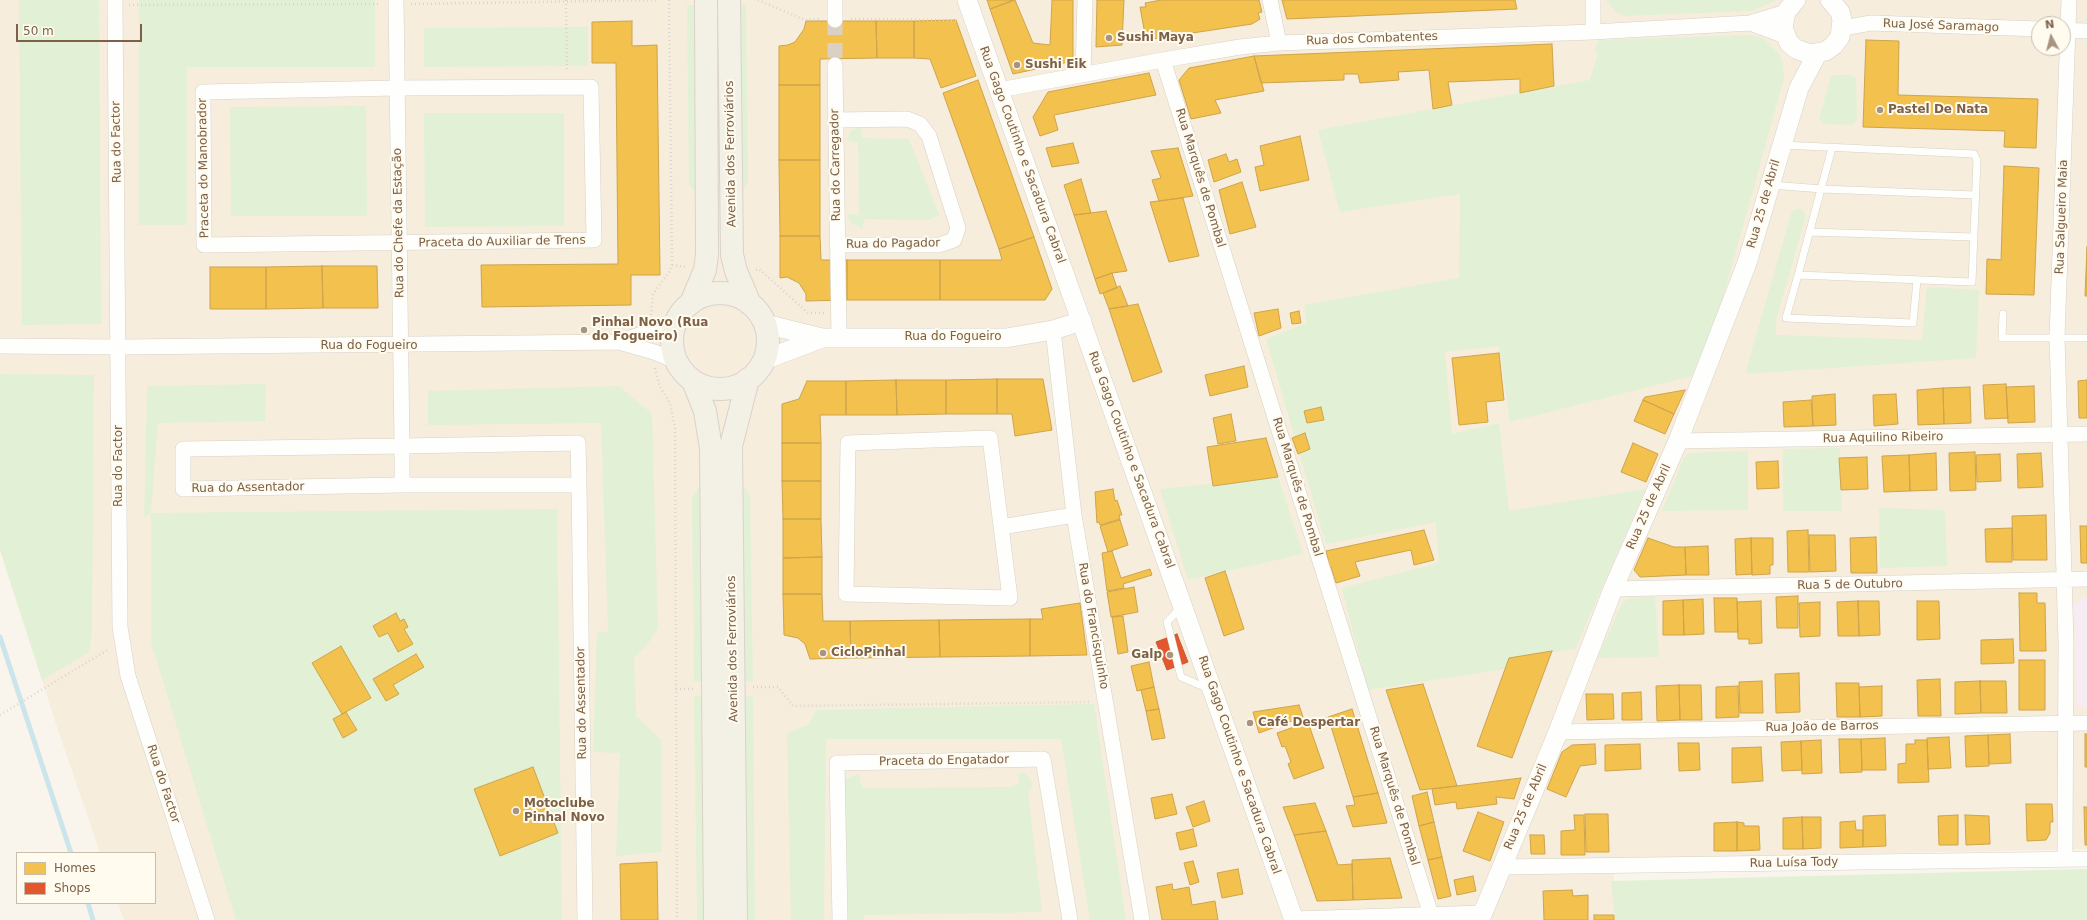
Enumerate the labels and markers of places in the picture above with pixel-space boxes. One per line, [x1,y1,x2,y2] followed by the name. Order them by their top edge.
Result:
[1117,31,1194,45] place label: Sushi Maya
[1104,33,1114,43] marker: Sushi Maya
[1025,58,1086,72] place label: Sushi Eik
[1012,60,1022,70] marker: Sushi Eik
[1888,103,1988,117] place label: Pastel De Nata
[1875,105,1885,115] marker: Pastel De Nata
[592,316,708,344] place label: Pinhal Novo (Rua do Fogueiro)
[579,325,589,335] marker: Pinhal Novo (Rua do Fogueiro)
[831,646,906,660] place label: CicloPinhal
[818,648,828,658] marker: CicloPinhal
[1131,648,1162,662] place label: Galp
[1165,650,1175,660] marker: Galp
[1258,716,1360,730] place label: Café Despertar
[1245,718,1255,728] marker: Café Despertar
[524,797,605,825] place label: Motoclube Pinhal Novo
[511,806,521,816] marker: Motoclube Pinhal Novo

